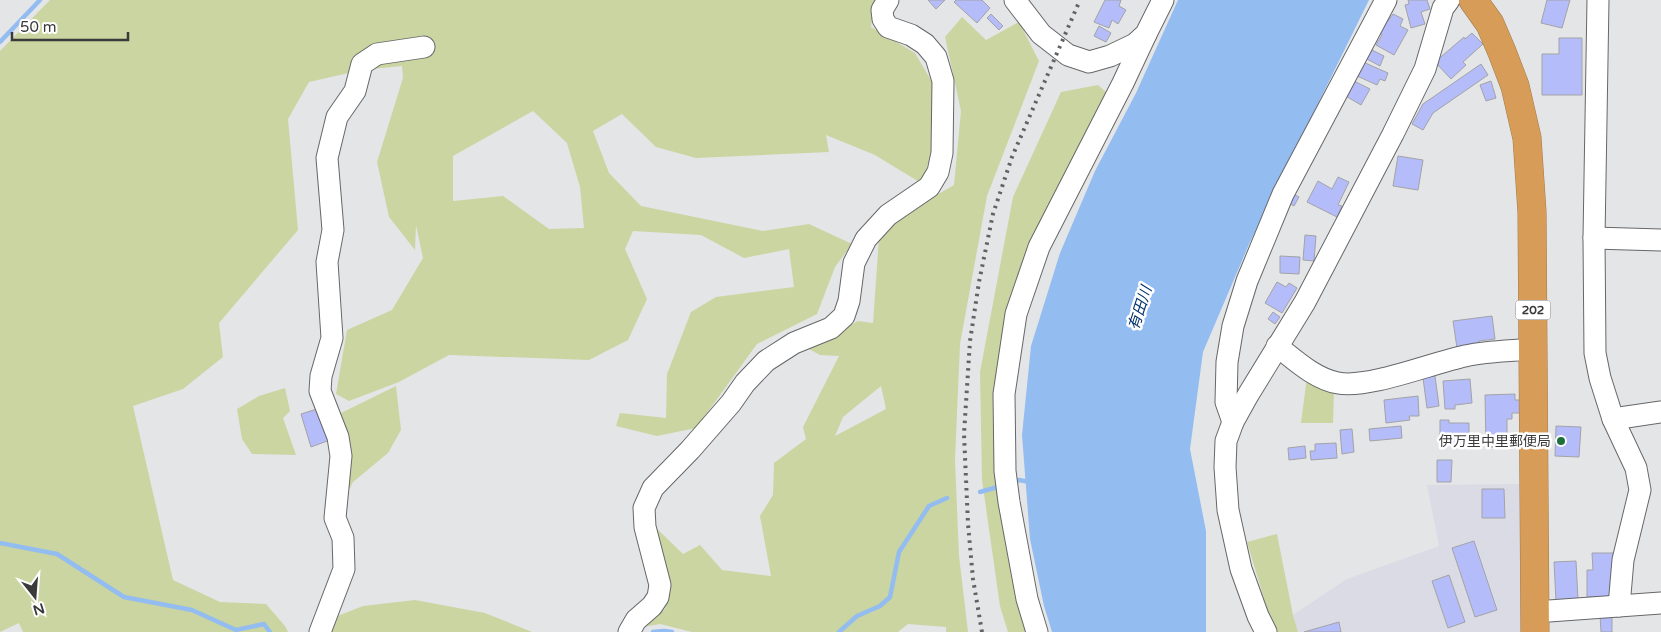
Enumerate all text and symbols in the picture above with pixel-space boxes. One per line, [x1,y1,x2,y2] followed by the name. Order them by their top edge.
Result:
[12,10,129,42] scale bar
[20,18,57,36] text: 50 m
[1124,282,1156,332] water label: 有田川
[1516,300,1550,320] road number: 202
[1439,433,1551,450] place label: 伊万里中里郵便局
[1555,435,1567,447] marker: 伊万里中里郵便局
[10,572,60,622] north arrow
[31,599,47,619] text: N

